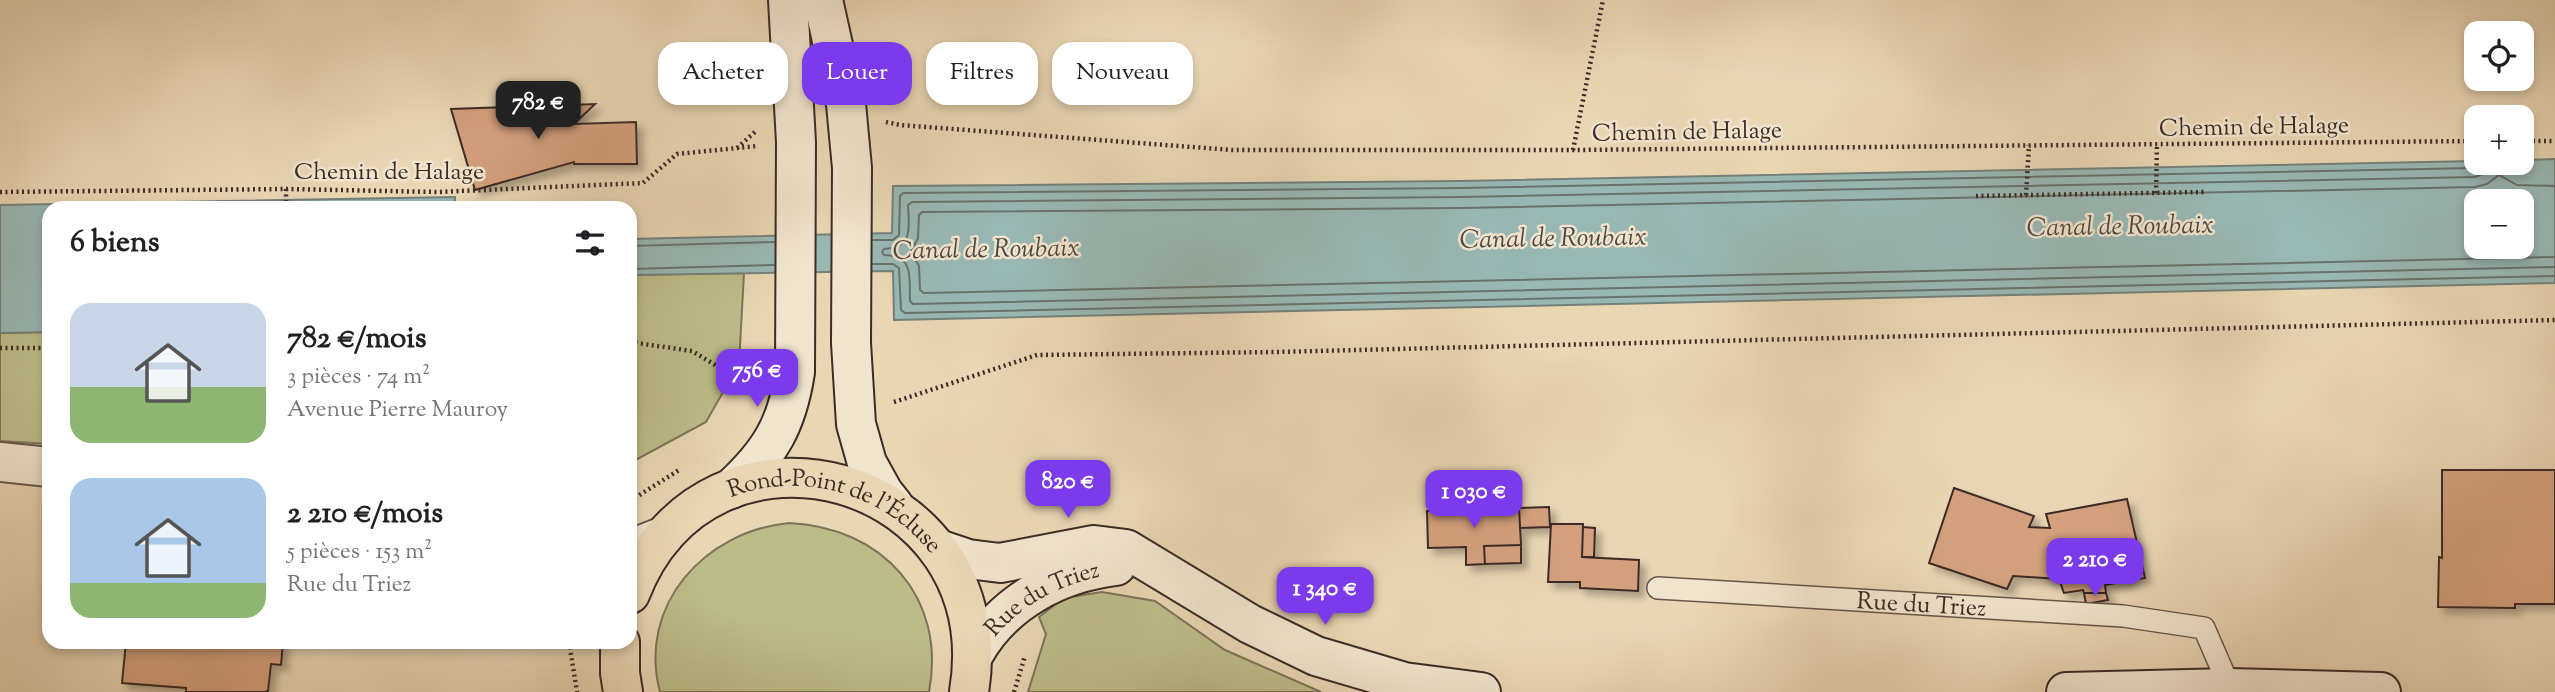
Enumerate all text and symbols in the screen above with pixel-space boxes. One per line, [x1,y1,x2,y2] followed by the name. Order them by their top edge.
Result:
[2464,21,2534,259] map controls
[2464,21,2534,91] button: locate
[658,42,788,105] chip: Acheter
[802,42,912,105] chip: Louer
[926,42,1038,105] chip: Filtres
[1052,42,1193,105] chip: Nouveau
[489,82,587,141] pin: 782 €
[512,87,564,120] text: 782 €
[2464,105,2534,175] button: +
[2159,109,2349,147] street label: Chemin de Halage
[1592,114,1782,152] street label: Chemin de Halage
[294,156,484,190] street label: Chemin de Halage
[2464,189,2534,259] button: −
[2026,207,2214,248] water label: Canal de Roubaix
[1459,219,1647,260] water label: Canal de Roubaix
[70,222,160,265] text: 6 biens
[571,224,609,262] icon: filters
[892,230,1080,271] water label: Canal de Roubaix
[287,318,427,361] text: 782 €/mois
[126,331,210,415] icon: home
[708,350,806,409] pin: 756 €
[732,355,782,388] text: 756 €
[287,361,430,394] text: 3 pièces · 74 m²
[287,394,508,427] text: Avenue Pierre Mauroy
[1019,461,1117,520] pin: 820 €
[723,463,949,561] street label: Rond-Point de l'Écluse
[1041,466,1095,499] text: 820 €
[1409,470,1539,530] pin: 1 030 €
[1441,476,1507,509] text: 1 030 €
[287,493,443,536] text: 2 210 €/mois
[126,506,210,590] icon: home
[287,536,432,569] text: 5 pièces · 153 m²
[2030,538,2160,598] pin: 2 210 €
[2062,544,2128,577] text: 2 210 €
[977,554,1103,645] street label: Rue du Triez
[1260,568,1390,627] pin: 1 340 €
[287,569,411,602] text: Rue du Triez
[1293,573,1357,606] text: 1 340 €
[1856,585,1987,627] street label: Rue du Triez

